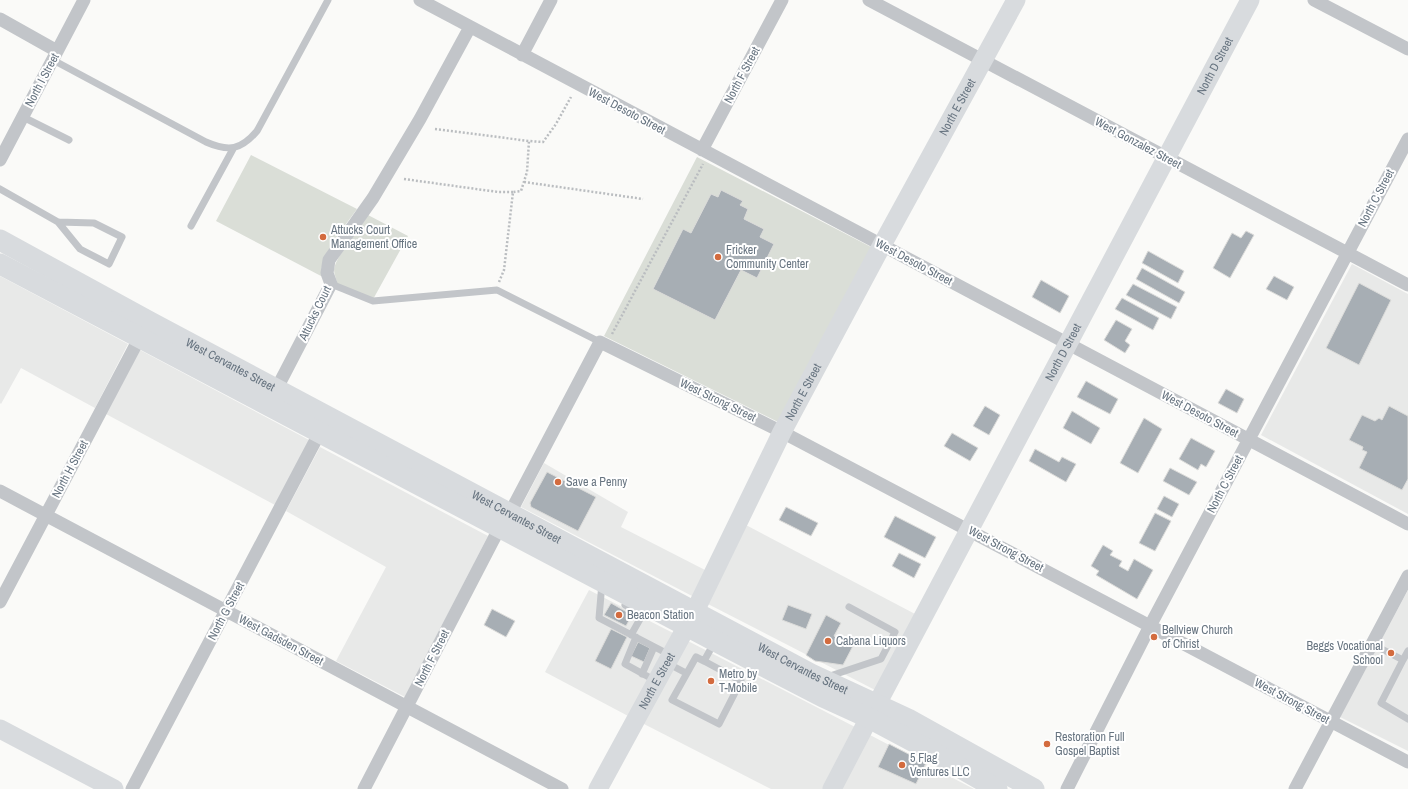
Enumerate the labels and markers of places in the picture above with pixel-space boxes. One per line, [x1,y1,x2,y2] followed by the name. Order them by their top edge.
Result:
[330,222,417,252] place label: Attucks Court Management Office
[318,232,328,242] marker: Attucks Court Management Office
[726,242,809,272] place label: Fricker Community Center
[713,252,723,262] marker: Fricker Community Center
[566,474,627,490] place label: Save a Penny
[553,477,563,487] marker: Save a Penny
[627,607,694,623] place label: Beacon Station
[614,610,624,620] marker: Beacon Station
[1162,622,1233,652] place label: Bellview Church of Christ
[1149,632,1159,642] marker: Bellview Church of Christ
[836,633,906,649] place label: Cabana Liquors
[823,636,833,646] marker: Cabana Liquors
[1306,638,1383,668] place label: Beggs Vocational School
[1386,648,1396,658] marker: Beggs Vocational School
[719,666,757,696] place label: Metro by T-Mobile
[706,676,716,686] marker: Metro by T-Mobile
[1055,729,1124,759] place label: Restoration Full Gospel Baptist
[1042,739,1052,749] marker: Restoration Full Gospel Baptist
[910,750,970,780] place label: 5 Flag Ventures LLC
[897,760,907,770] marker: 5 Flag Ventures LLC

